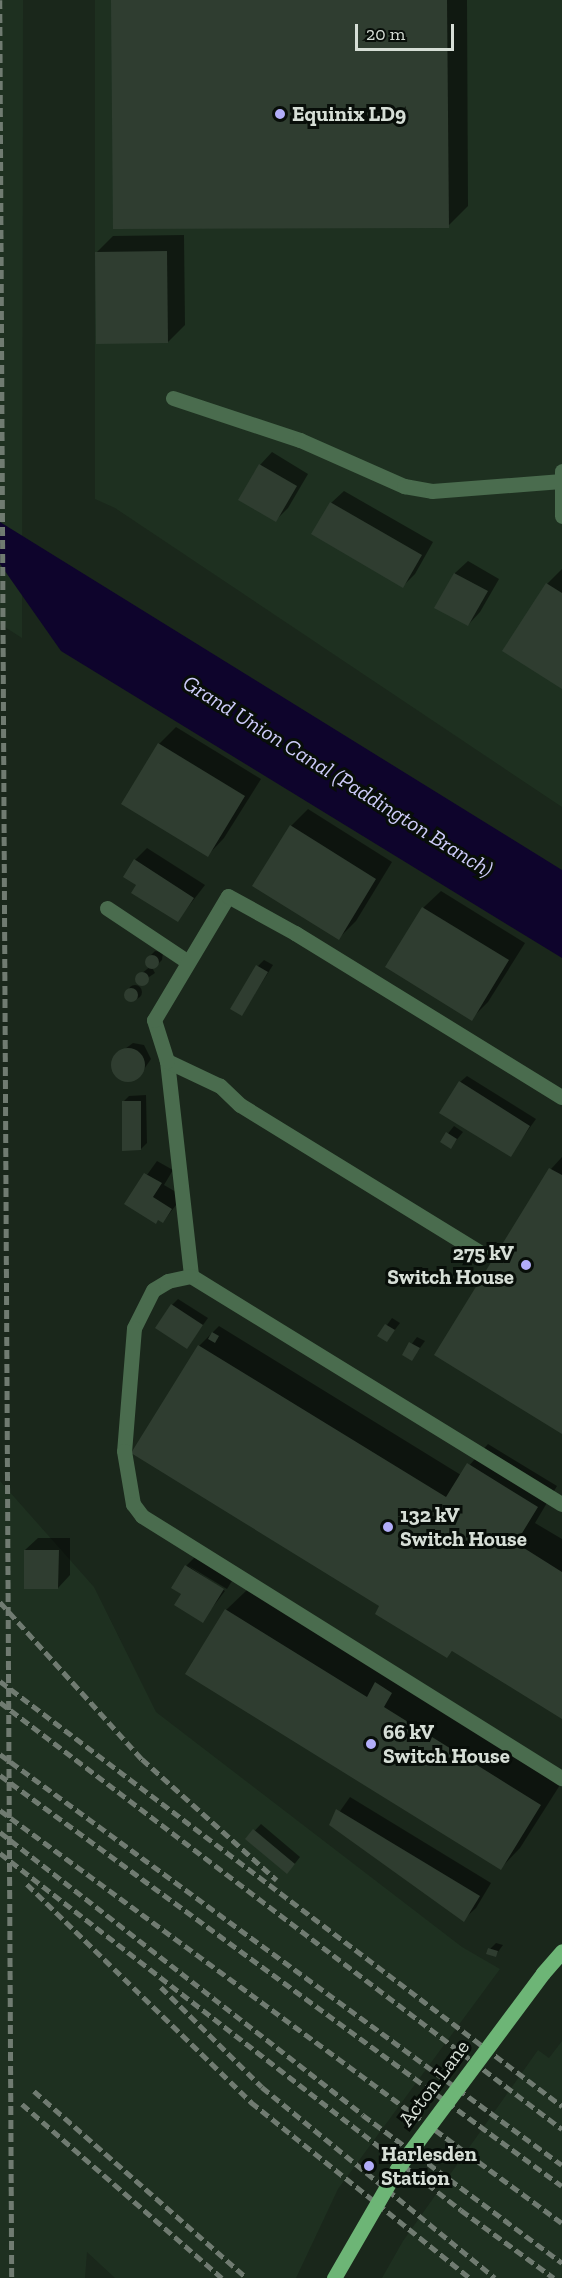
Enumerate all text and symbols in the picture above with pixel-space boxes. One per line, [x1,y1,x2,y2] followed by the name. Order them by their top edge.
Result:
[358,12,457,50] scale bar
[366,23,405,45] text: 20 m
[292,101,406,127] place label: Equinix LD9
[273,107,287,121] marker: Equinix LD9
[178,669,498,883] water label: Grand Union Canal (Paddington Branch)
[387,1240,514,1290] place label: 275 kV Switch House
[519,1258,533,1272] marker: 275 kV Switch House
[400,1502,527,1552] place label: 132 kV Switch House
[381,1520,395,1534] marker: 132 kV Switch House
[383,1719,510,1769] place label: 66 kV Switch House
[364,1737,378,1751] marker: 66 kV Switch House
[393,2035,475,2131] street label: Acton Lane
[381,2141,477,2191] place label: Harlesden Station
[362,2159,376,2173] marker: Harlesden Station

